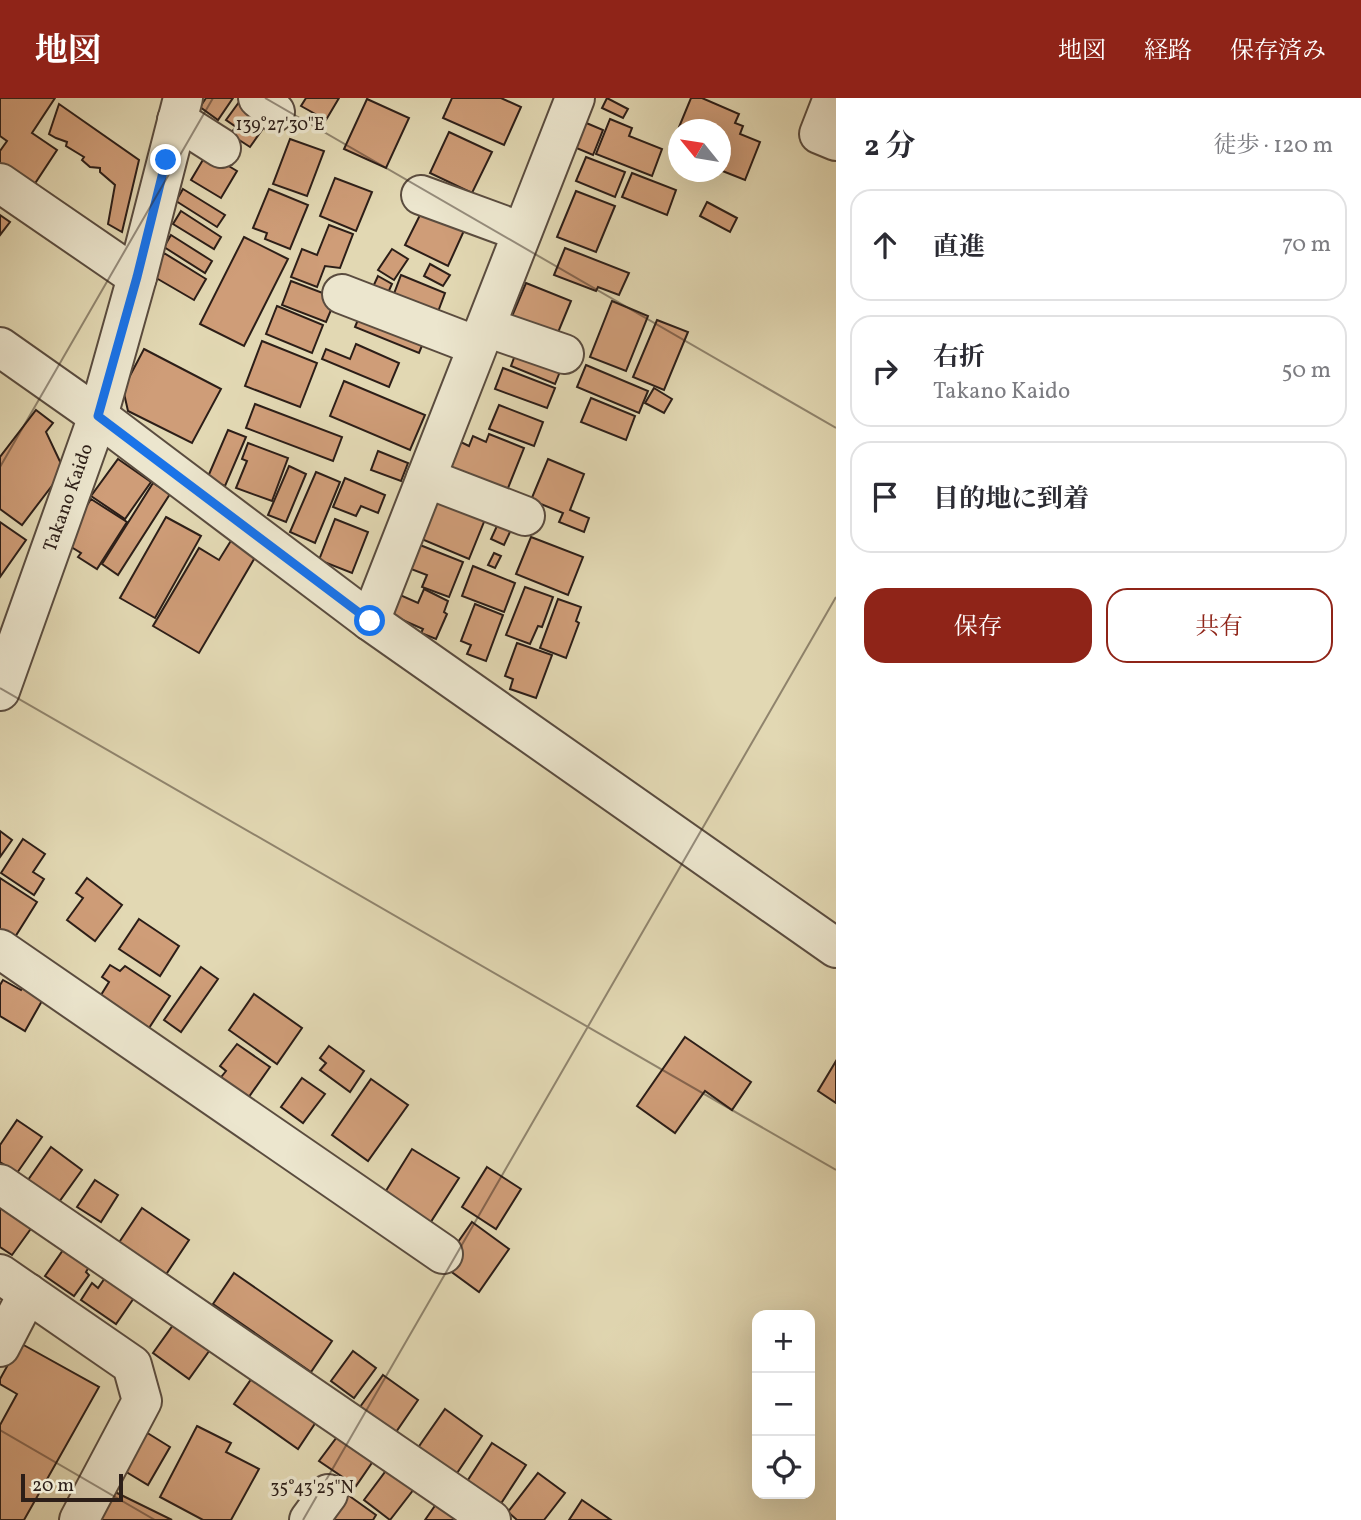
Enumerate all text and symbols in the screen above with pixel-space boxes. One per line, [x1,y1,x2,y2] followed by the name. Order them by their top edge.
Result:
[35,30,101,76] text: 地図
[1058,35,1106,69] text: 地図
[1144,35,1192,69] text: 経路
[1230,35,1326,69] text: 保存済み
[235,113,325,138] text: 139°27'30"E
[668,119,731,182] north arrow
[864,126,916,168] text: 2 分
[1213,130,1333,162] text: 徒歩 · 120 m
[150,144,181,175] route end
[866,226,904,264] icon: ahead
[1282,229,1331,261] text: 70 m
[933,230,985,266] text: 直進
[933,340,985,376] text: 右折
[866,352,904,390] icon: right
[1282,355,1331,387] text: 50 m
[933,376,1070,408] text: Takano Kaido
[38,440,100,556] street label: Takano Kaido
[866,478,904,516] icon: arrive
[933,482,1089,518] text: 目的地に到着
[864,588,1092,663] button: 保存
[1106,588,1333,663] button: 共有
[354,605,385,636] route start
[752,1310,815,1499] map controls
[752,1310,815,1373] button: +
[752,1373,815,1436] button: −
[752,1436,815,1499] button: locate
[21,1471,122,1503] scale bar
[32,1473,74,1499] text: 20 m
[270,1476,354,1501] text: 35°43'25"N

